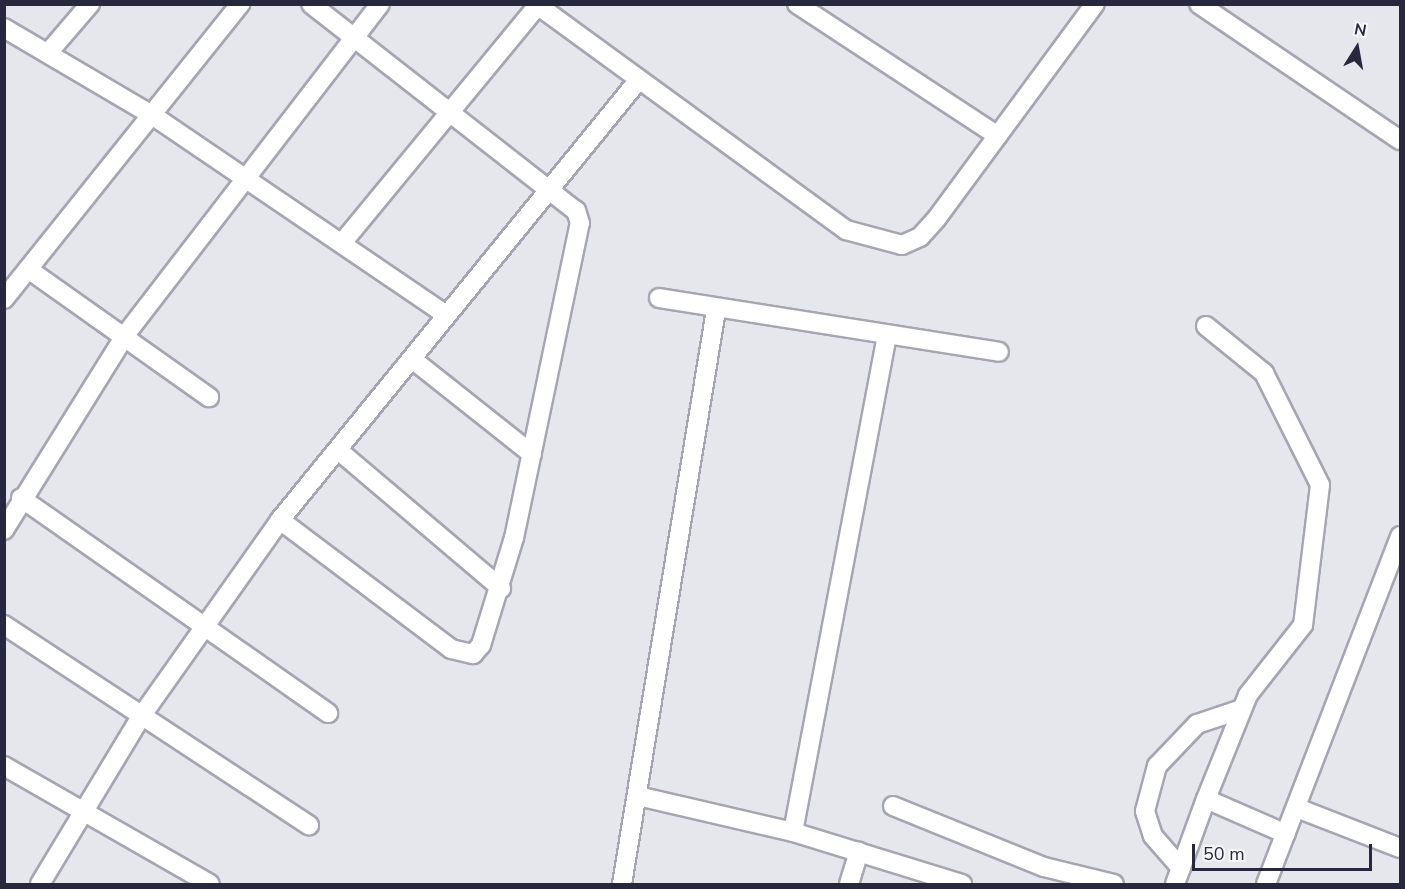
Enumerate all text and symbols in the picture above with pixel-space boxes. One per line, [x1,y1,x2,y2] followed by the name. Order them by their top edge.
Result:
[1327,18,1387,78] north arrow
[1352,18,1368,42] text: N
[1195,832,1375,870] scale bar
[1203,842,1245,866] text: 50 m

